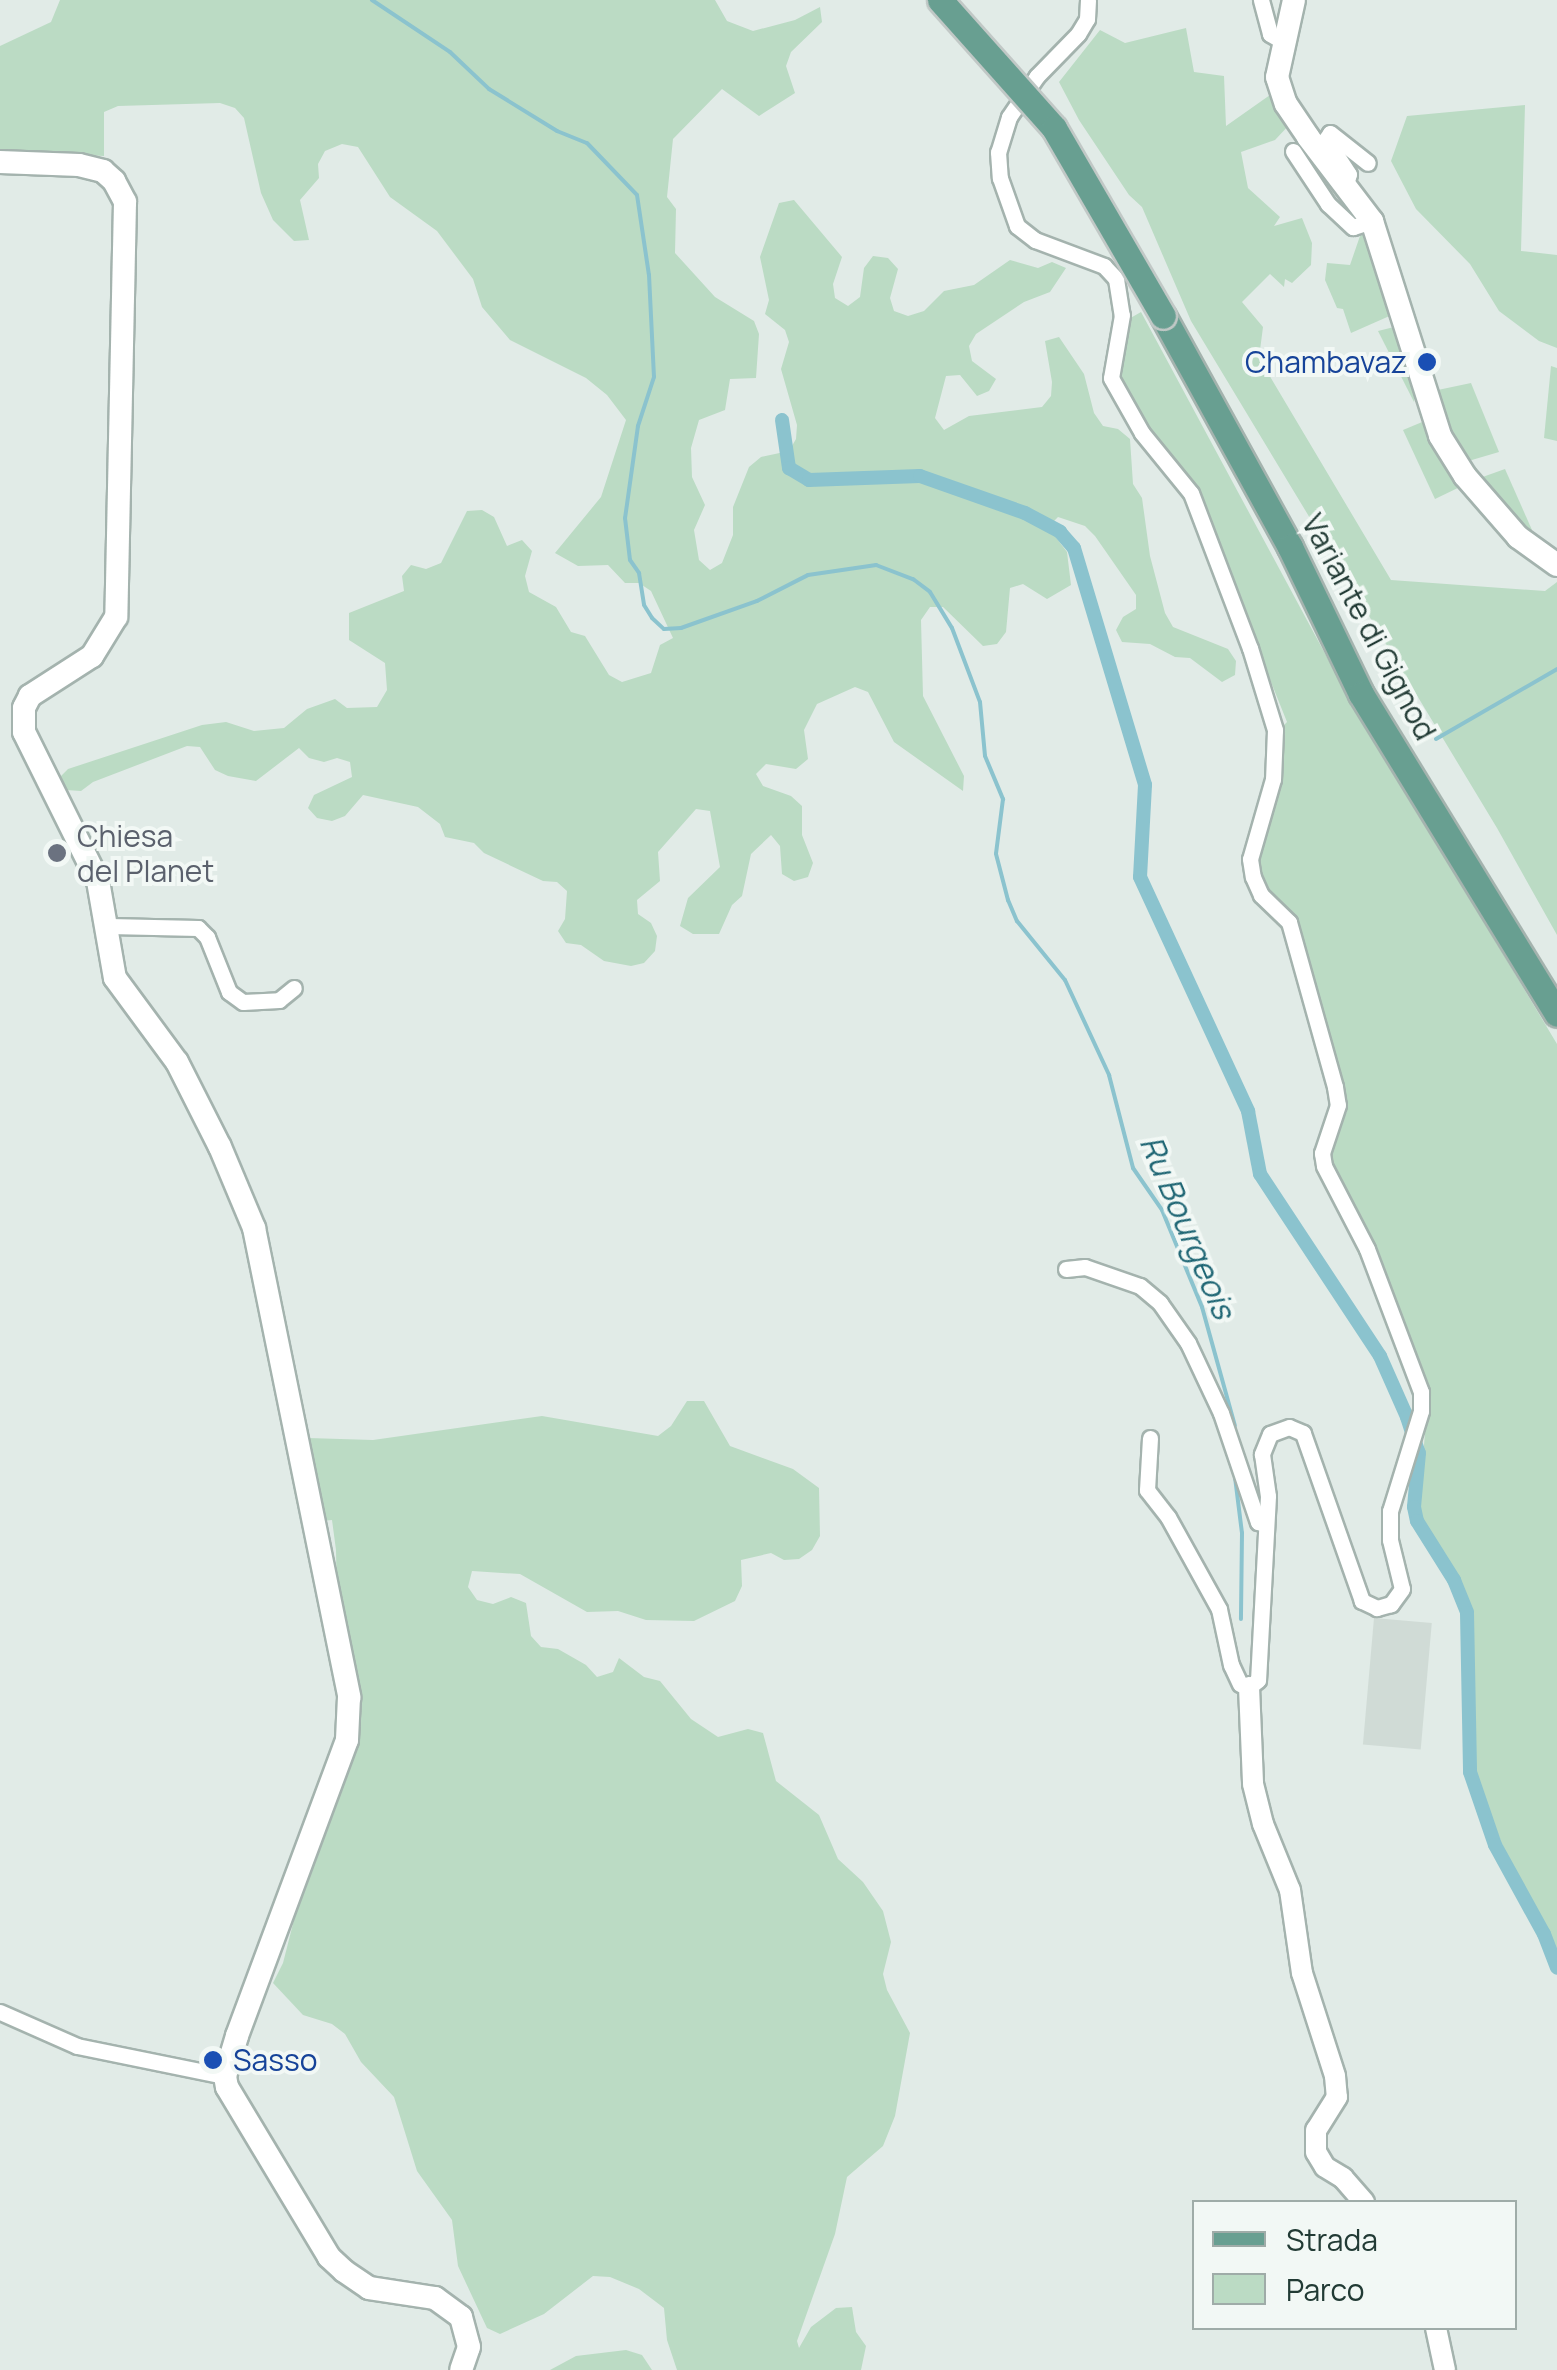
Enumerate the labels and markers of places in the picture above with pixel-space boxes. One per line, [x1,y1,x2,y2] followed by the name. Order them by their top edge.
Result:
[1245,344,1407,380] place label: Chambavaz
[1416,351,1438,373] marker: Chambavaz
[77,818,214,888] place label: Chiesa del Planet
[46,842,68,864] marker: Chiesa del Planet
[233,2042,317,2078] place label: Sasso
[202,2049,224,2071] marker: Sasso

